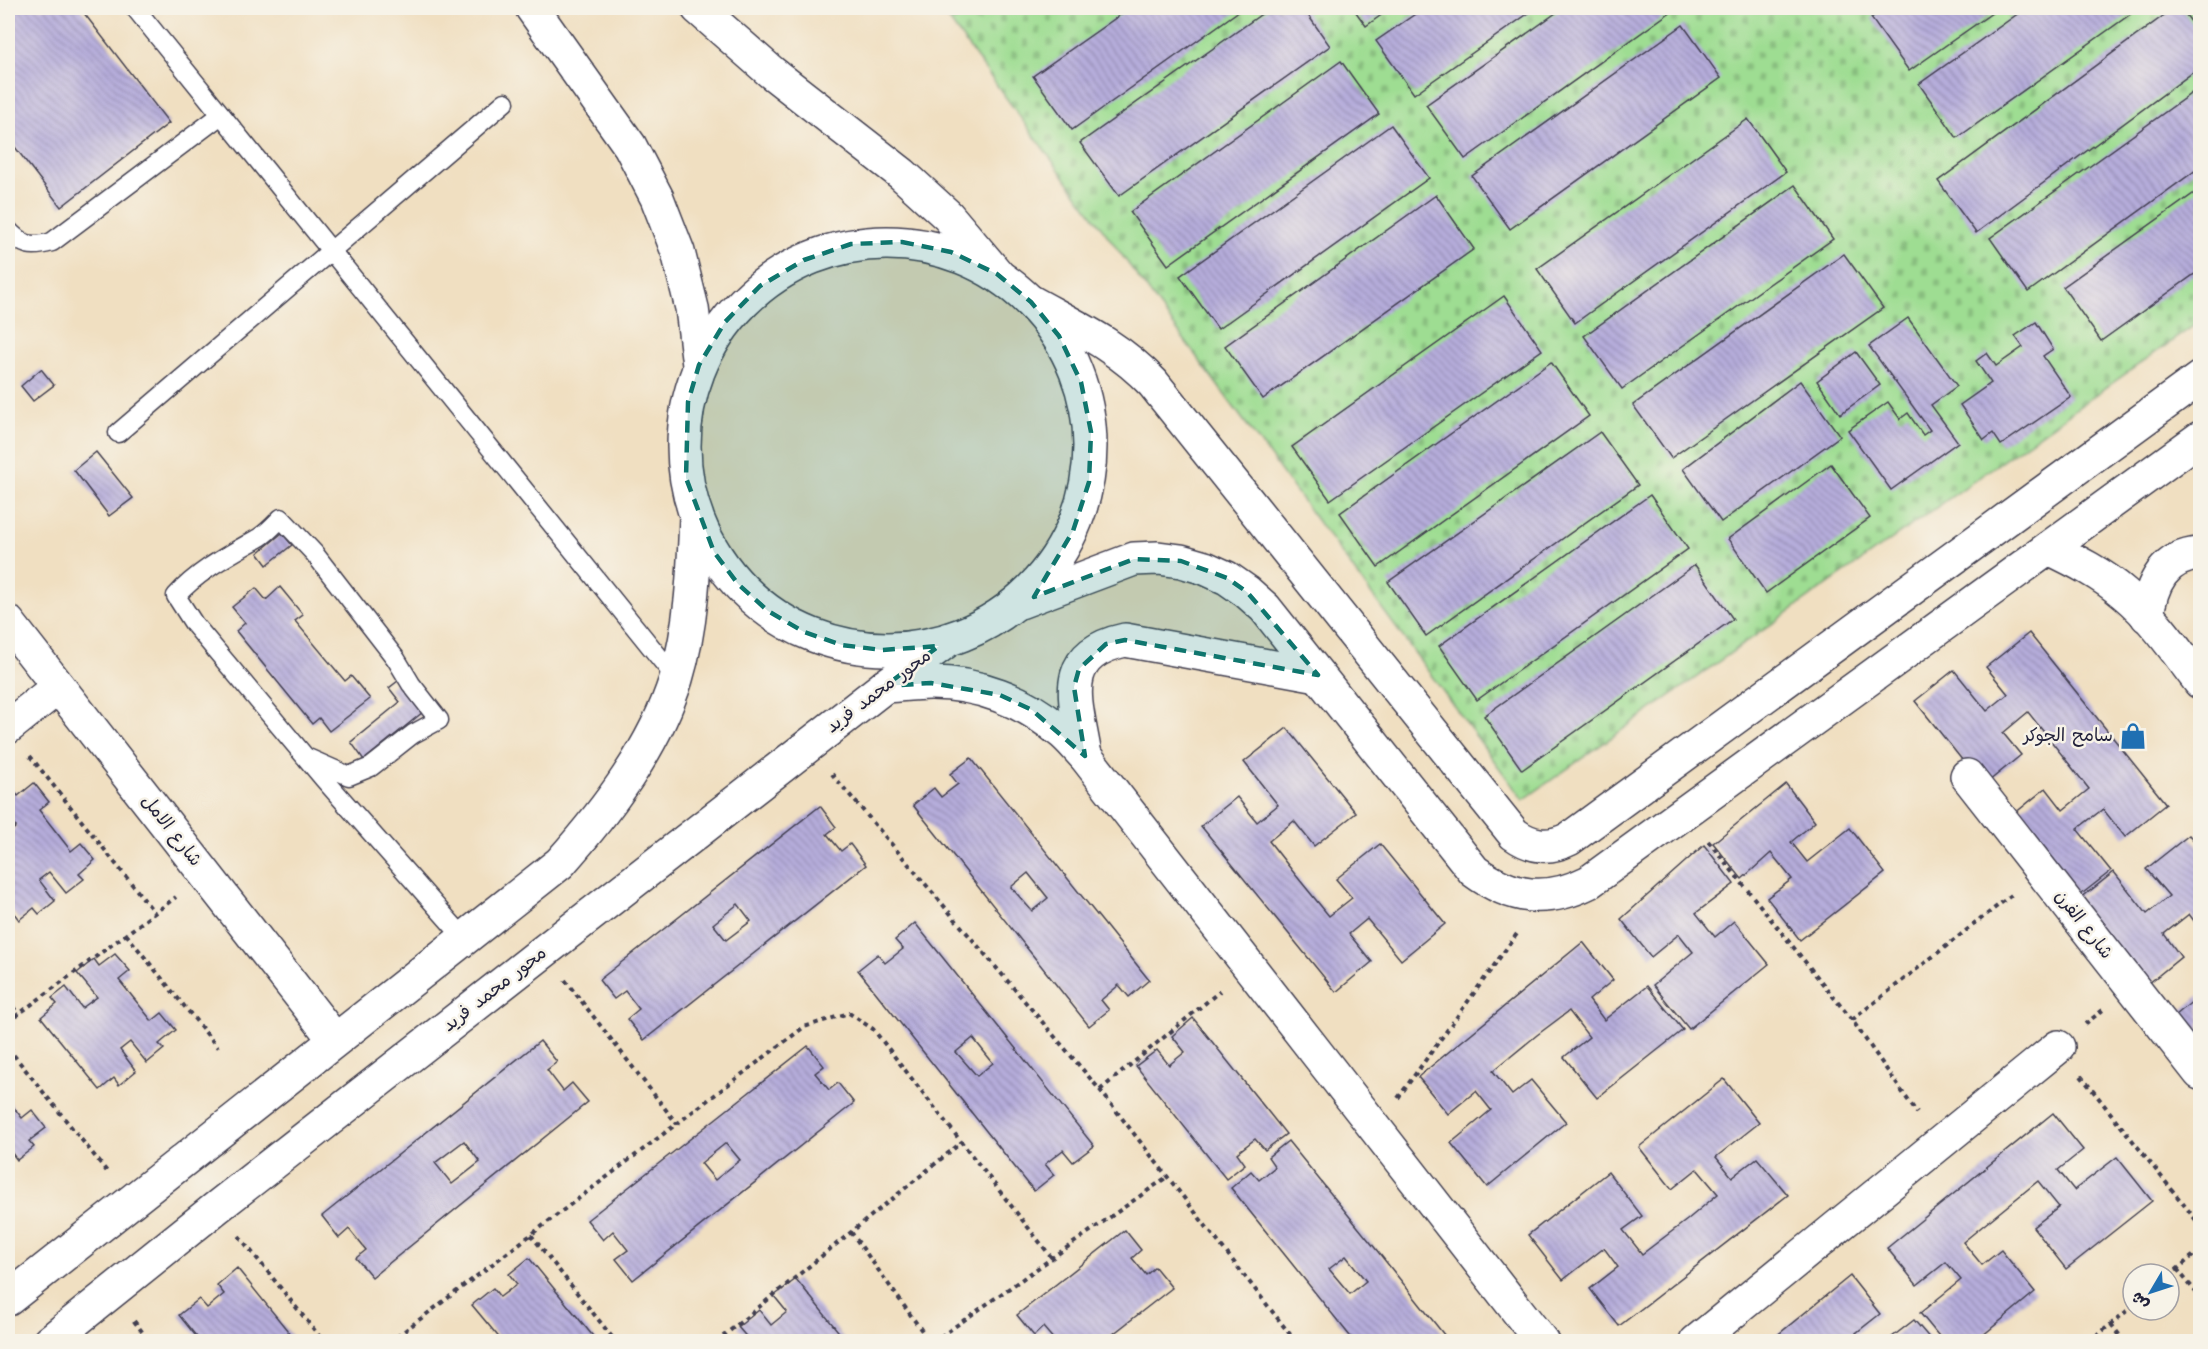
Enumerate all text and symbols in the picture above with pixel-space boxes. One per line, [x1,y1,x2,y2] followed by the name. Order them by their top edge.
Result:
[820,643,938,741] street label: محور محمد فريد
[2118,721,2148,751] shop icon: سامح الجوكر
[2022,722,2113,751] place label: سامح الجوكر
[133,789,209,873] street label: شارع الامل
[2046,884,2120,966] street label: شارع الفرن
[437,940,553,1040] street label: محور محمد فريد
[2121,1262,2181,1322] north arrow
[2125,1286,2156,1315] text: ش

